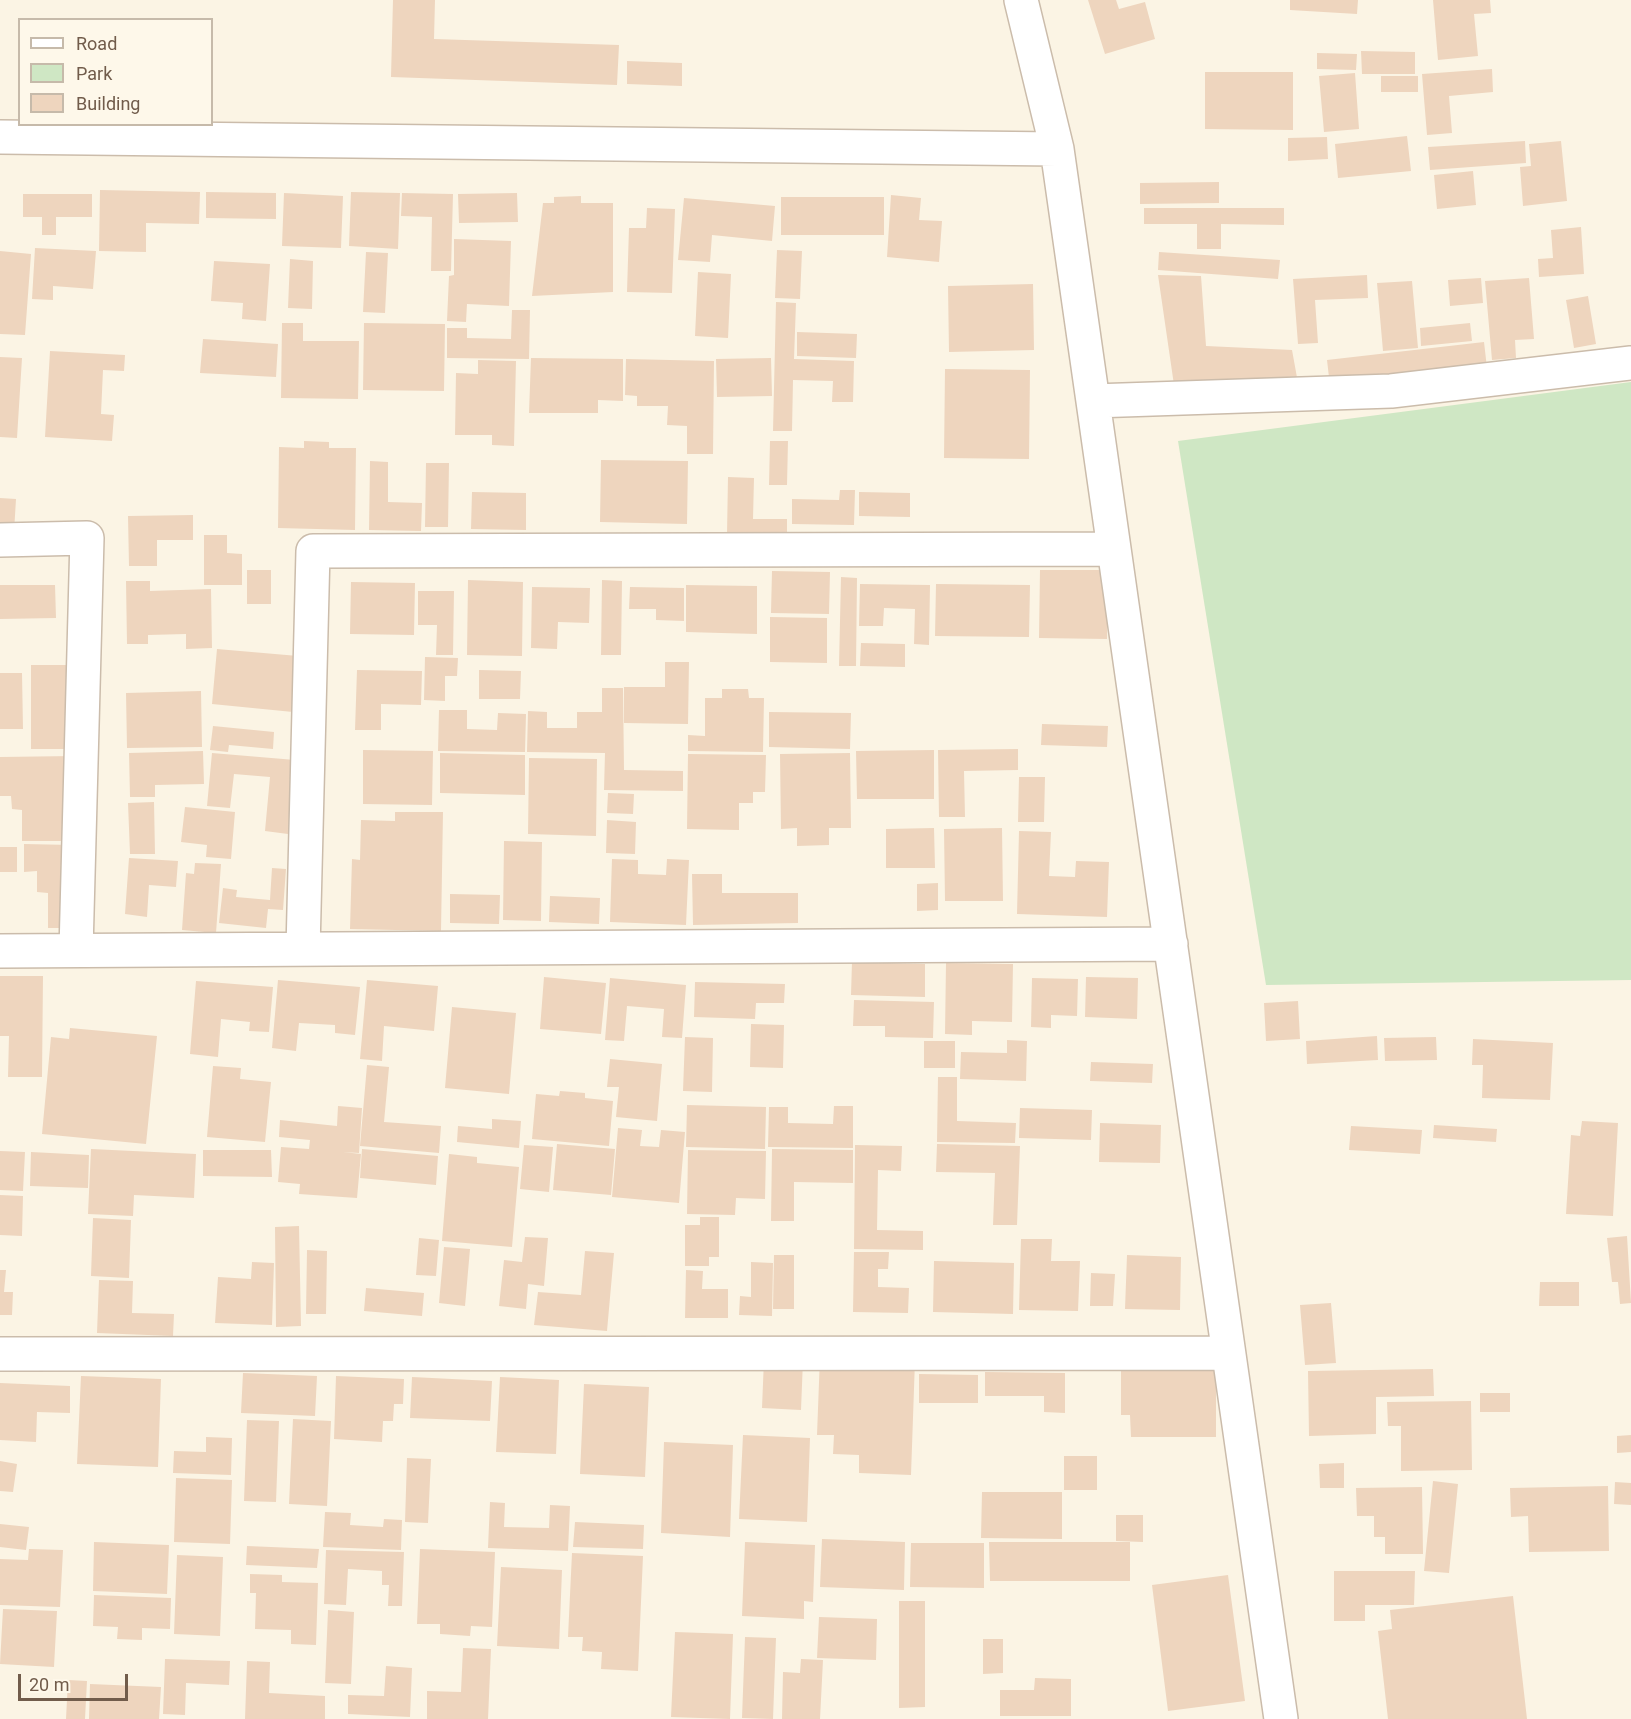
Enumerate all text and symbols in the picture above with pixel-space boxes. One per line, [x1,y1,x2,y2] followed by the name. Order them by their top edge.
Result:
[18,18,213,126] legend
[76,33,117,54] text: Road
[76,63,112,84] text: Park
[76,93,140,114] text: Building
[21,1662,130,1700] scale bar
[29,1674,69,1695] text: 20 m

